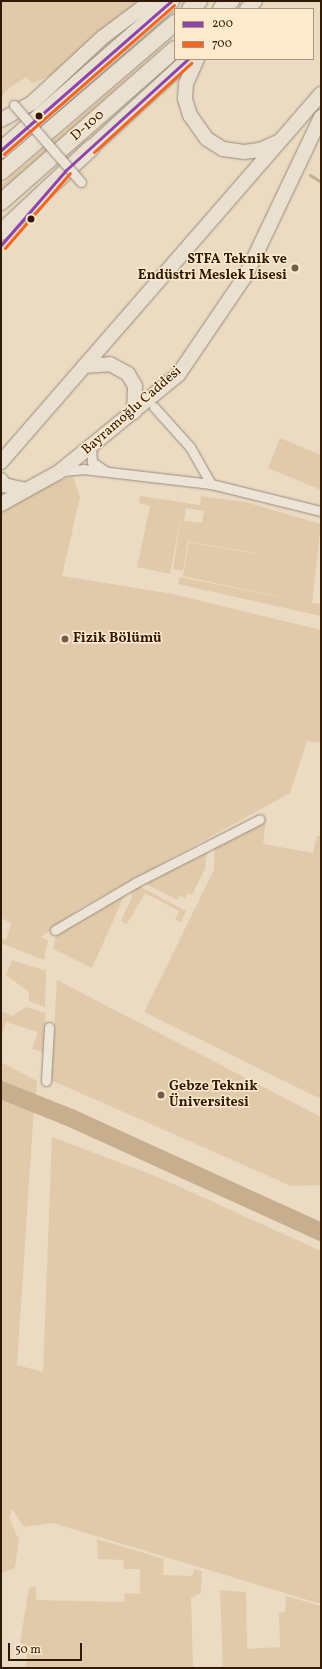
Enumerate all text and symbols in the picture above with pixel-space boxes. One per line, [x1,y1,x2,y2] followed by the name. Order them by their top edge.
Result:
[174,8,314,60] legend
[212,16,233,32] text: 200
[212,36,232,52] text: 700
[68,107,108,145] street label: D-100
[34,111,44,121] unlabelled marker
[26,214,36,224] unlabelled marker
[138,252,287,284] place label: STFA Teknik ve Endüstri Meslek Lisesi
[290,263,300,273] marker: STFA Teknik ve Endüstri Meslek Lisesi
[79,363,185,459] street label: Bayramoğlu Caddesi
[73,631,162,647] place label: Fizik Bölümü
[60,634,70,644] marker: Fizik Bölümü
[169,1079,258,1112] place label: Gebze Teknik Üniversitesi
[156,1090,166,1100] marker: Gebze Teknik Üniversitesi
[10,1635,84,1661] scale bar
[15,1642,41,1658] text: 50 m

